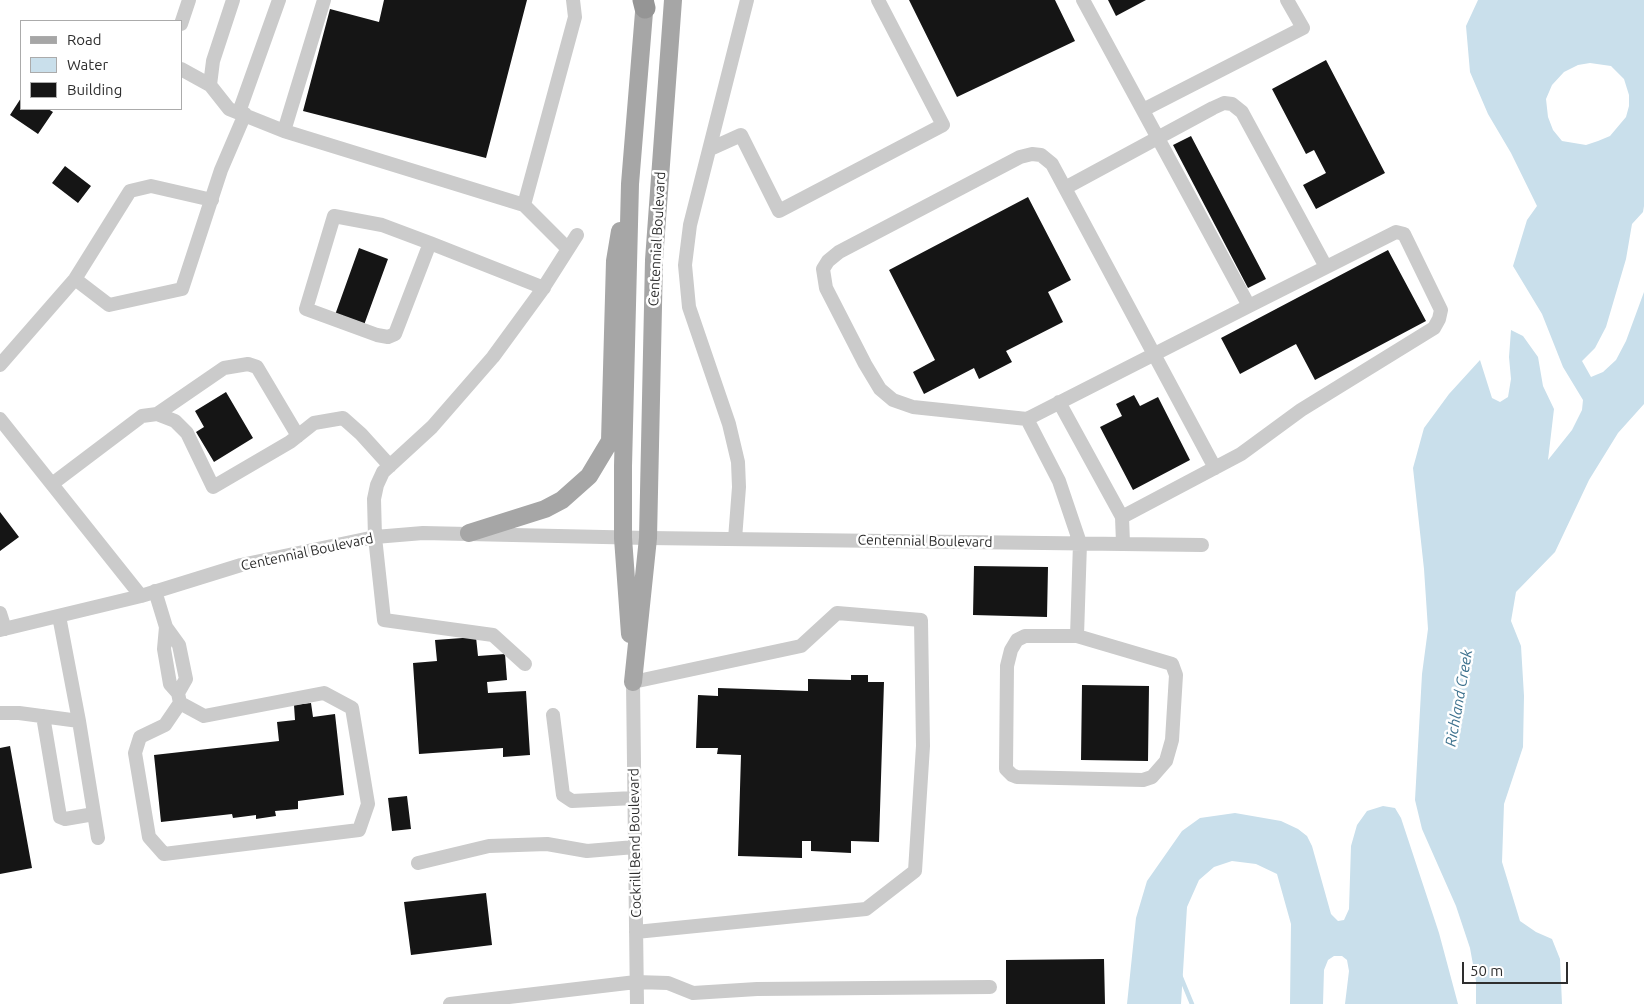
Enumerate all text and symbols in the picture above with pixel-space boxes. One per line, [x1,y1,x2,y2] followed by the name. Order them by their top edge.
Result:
[20,20,182,110] legend
[67,31,102,48] text: Road
[67,56,108,73] text: Water
[67,81,122,98] text: Building
[645,171,669,307] street label: Centennial Boulevard
[239,530,375,574] street label: Centennial Boulevard
[857,531,993,551] street label: Centennial Boulevard
[1442,648,1476,748] water label: Richland Creek
[625,768,645,918] street label: Cockrill Bend Boulevard
[1464,952,1570,984] scale bar
[1470,962,1503,979] text: 50 m

